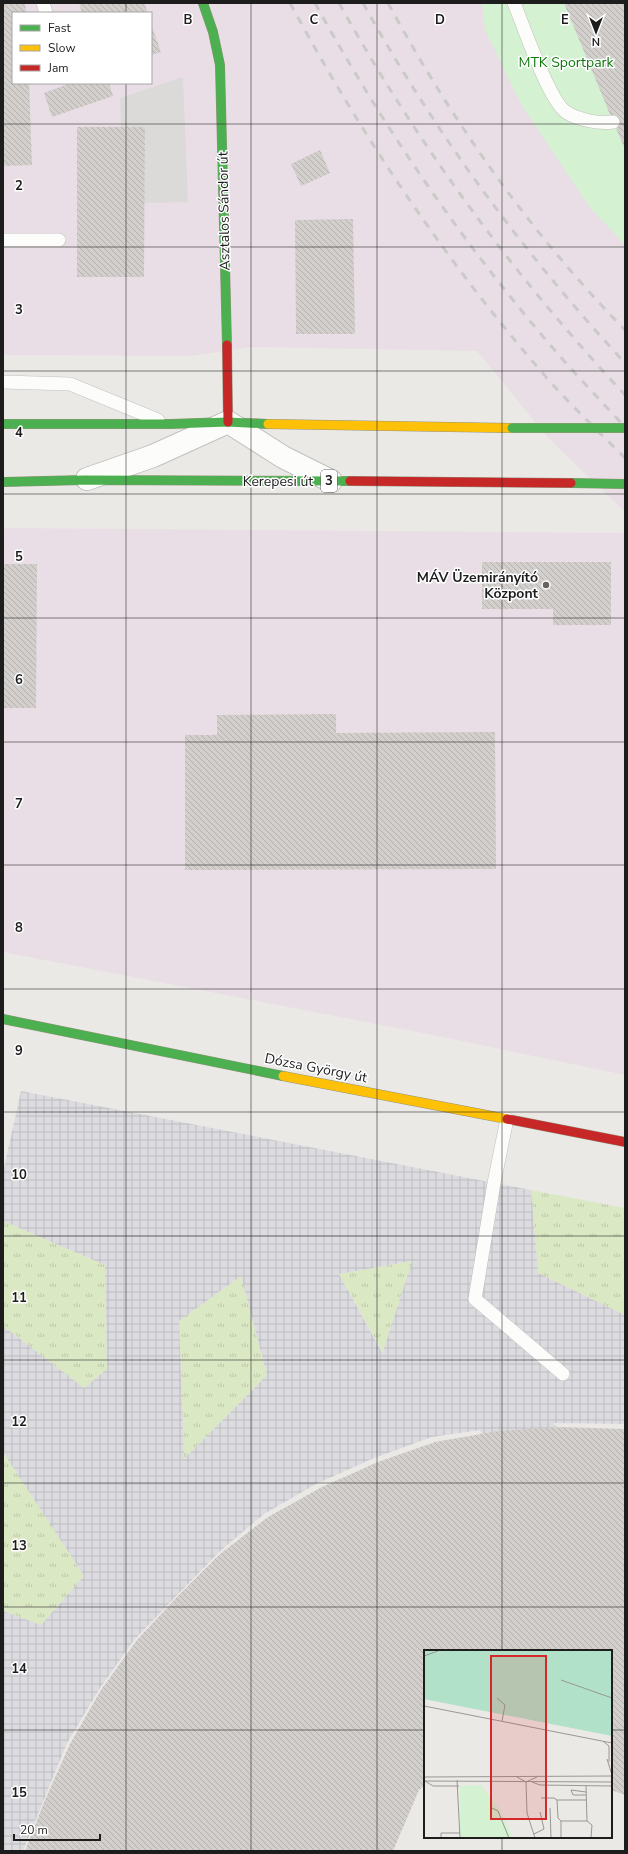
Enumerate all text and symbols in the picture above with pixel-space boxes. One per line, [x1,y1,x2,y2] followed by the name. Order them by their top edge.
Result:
[184,11,193,29] text: B
[310,11,319,29] text: C
[435,11,445,29] text: D
[561,11,569,29] text: E
[12,12,152,84] legend
[576,12,616,52] north arrow
[48,20,71,36] text: Fast
[592,34,600,49] text: N
[48,40,76,56] text: Slow
[518,53,615,72] park label: MTK Sportpark
[47,60,69,76] text: Jam
[213,151,235,271] street label: Asztalos Sándor út
[15,177,23,195] text: 2
[15,301,23,319] text: 3
[15,424,23,442] text: 4
[321,470,337,492] road number: 3
[243,472,313,491] street label: Kerepesi út
[15,548,23,566] text: 5
[417,568,539,603] place label: MÁV Üzemirányító Központ
[541,580,551,590] marker: MÁV Üzemirányító Központ
[15,671,23,689] text: 6
[15,795,23,813] text: 7
[15,919,23,937] text: 8
[15,1042,23,1060] text: 9
[263,1049,369,1087] street label: Dózsa György út
[11,1166,27,1184] text: 10
[11,1289,27,1307] text: 11
[11,1413,27,1431] text: 12
[11,1537,27,1555] text: 13
[424,1650,612,1838] inset map
[11,1660,27,1678] text: 14
[11,1784,27,1802] text: 15
[14,1816,100,1842] scale bar
[20,1822,48,1838] text: 20 m

